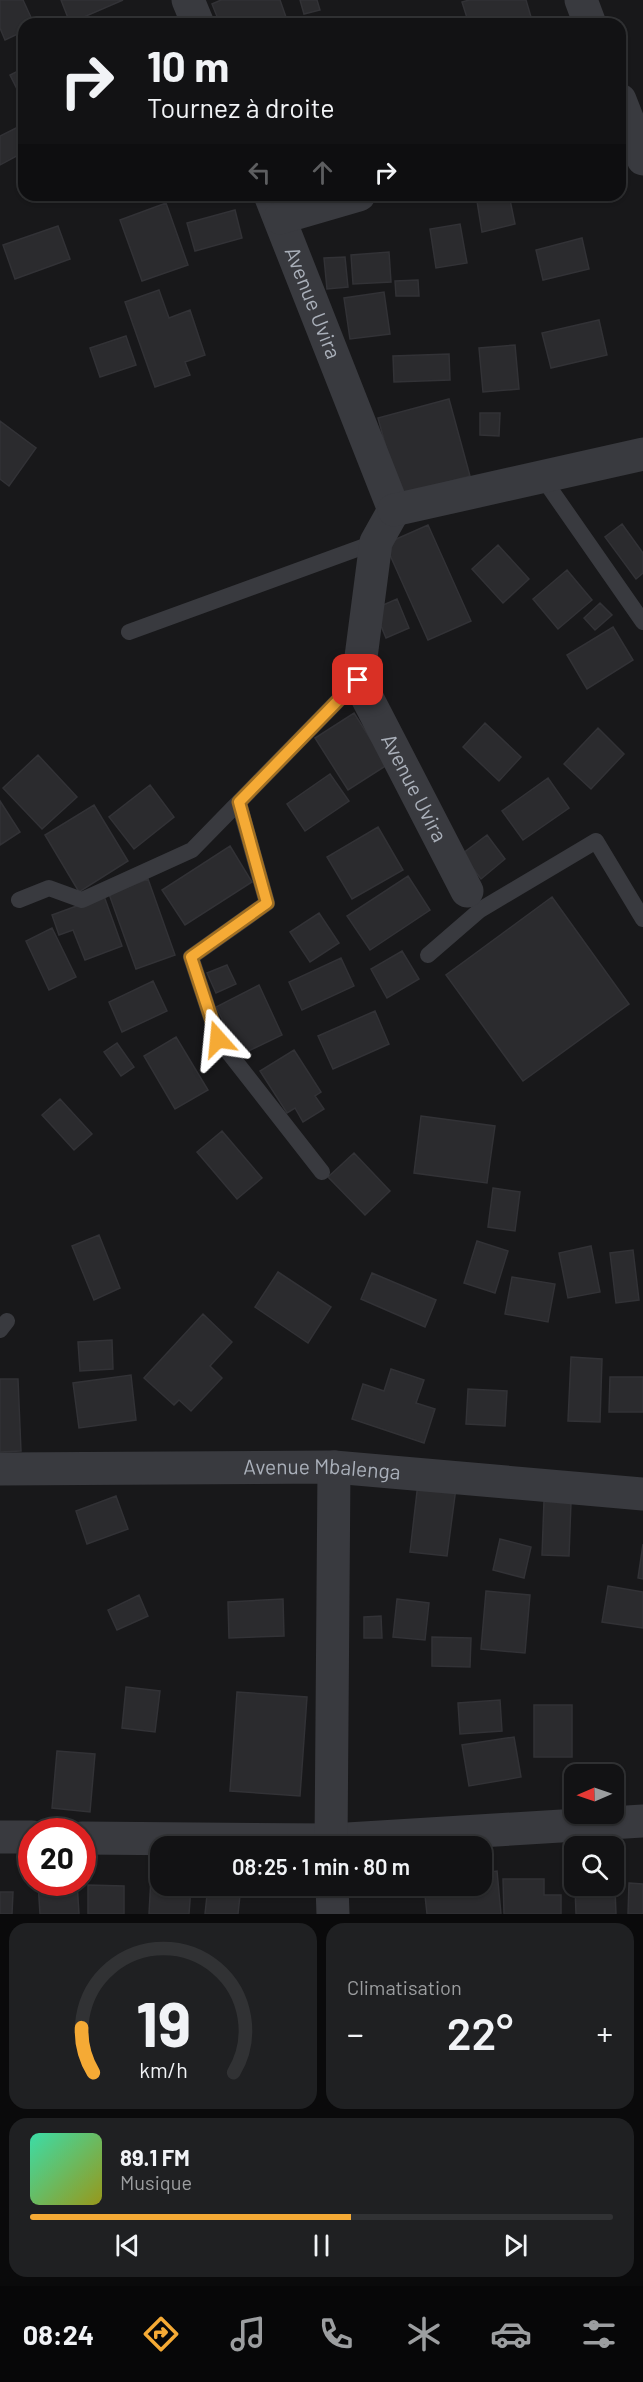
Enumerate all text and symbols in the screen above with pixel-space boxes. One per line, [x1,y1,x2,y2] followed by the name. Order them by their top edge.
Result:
[147,40,229,90] text: 10 m
[48,42,126,120] icon: right
[147,91,335,123] text: Tournez à droite
[243,156,276,189] icon: left
[306,156,339,189] icon: ahead
[369,156,402,189] icon: right
[281,243,347,362] street label: Avenue Uvira
[332,654,383,705] pin
[341,663,374,696] icon: arrive
[377,729,453,846] street label: Avenue Uvira
[186,1007,250,1071] position arrow
[243,1453,402,1484] street label: Avenue Mbalenga
[564,1764,624,1824] north arrow
[564,1764,624,1896] map controls
[18,1818,96,1896] speed limit sign: 20
[564,1836,624,1896] button: search
[232,1853,410,1879] text: 08:25 · 1 min · 80 m
[347,1975,462,1999] text: Climatisation
[135,1985,191,2059] text: 19
[447,2005,513,2059] text: 22°
[347,2013,364,2053] text: −
[596,2013,613,2053] text: +
[139,2057,187,2082] text: km/h
[120,2144,190,2170] text: 89.1 FM
[120,2170,192,2194] text: Musique
[111,2229,144,2262] icon: previous
[305,2229,338,2262] icon: pause
[499,2229,532,2262] icon: next
[140,2313,182,2355] icon: directions
[227,2313,269,2355] icon: music
[315,2313,357,2355] icon: phone
[403,2313,445,2355] icon: climate
[490,2313,532,2355] icon: car
[578,2313,620,2355] icon: filters
[23,2318,94,2350] text: 08:24

